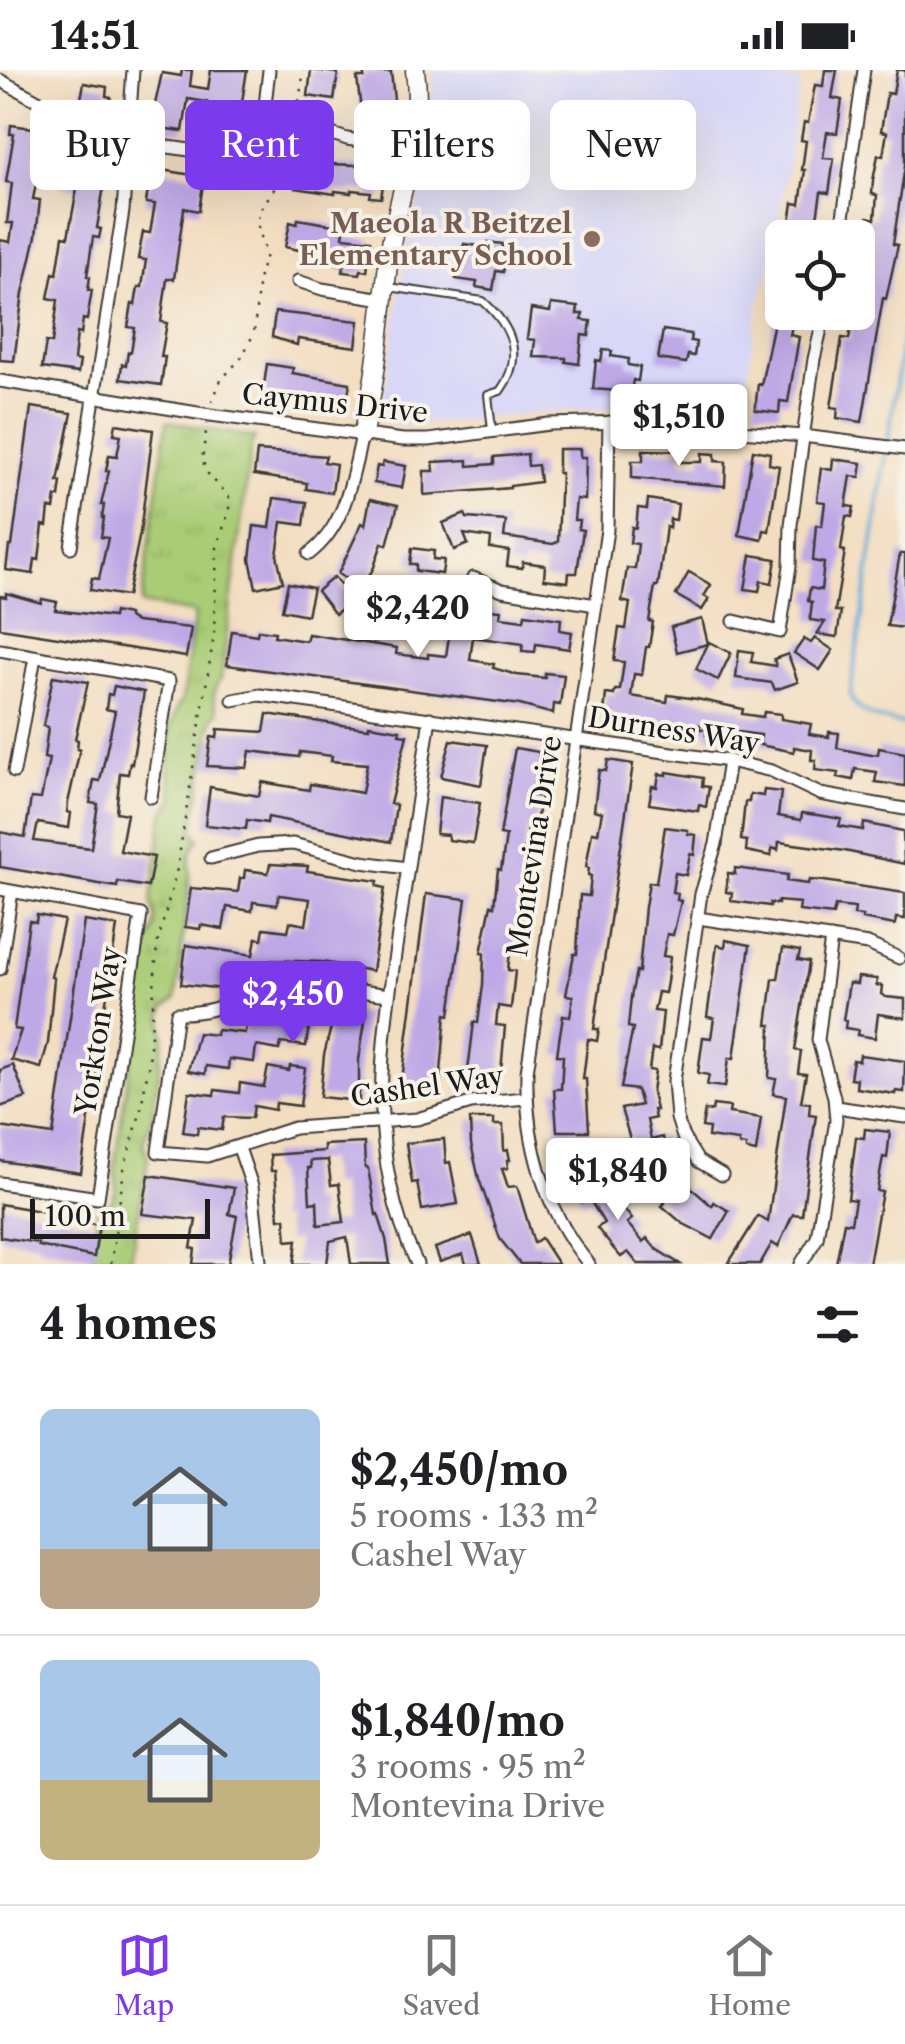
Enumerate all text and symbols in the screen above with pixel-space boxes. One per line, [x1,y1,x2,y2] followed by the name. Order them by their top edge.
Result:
[50,12,139,59] text: 14:51
[30,100,165,190] chip: Buy
[185,100,334,190] chip: Rent
[354,100,530,190] chip: Filters
[550,100,696,190] chip: New
[299,206,572,272] place label: Maeola R Beitzel Elementary School
[765,220,875,330] map controls
[765,220,875,330] button: locate
[581,228,603,250] marker: Maeola R Beitzel Elementary School
[240,376,430,430] street label: Caymus Drive
[598,384,760,469] pin: $1,510
[632,397,726,436] text: $1,510
[337,575,499,660] pin: $2,420
[366,588,470,627] text: $2,420
[586,700,763,760] street label: Durness Way
[500,733,568,959] street label: Montevina Drive
[68,944,128,1119] street label: Yorkton Way
[212,961,374,1046] pin: $2,450
[242,974,344,1013] text: $2,450
[348,1058,506,1114] street label: Cashel Way
[537,1138,699,1223] pin: $1,840
[568,1151,668,1190] text: $1,840
[30,1194,210,1238] scale bar
[45,1199,126,1233] text: 100 m
[810,1297,865,1352] icon: filters
[40,1298,217,1350] text: 4 homes
[350,1444,568,1496] text: $2,450/mo
[120,1449,240,1569] icon: home
[350,1496,598,1535] text: 5 rooms · 133 m²
[350,1535,526,1574] text: Cashel Way
[350,1695,565,1747] text: $1,840/mo
[120,1700,240,1820] icon: home
[350,1747,586,1786] text: 3 rooms · 95 m²
[350,1786,605,1825] text: Montevina Drive
[114,1928,174,2022] tab: Map
[403,1928,480,2022] tab: Saved
[709,1928,791,2022] tab: Home

